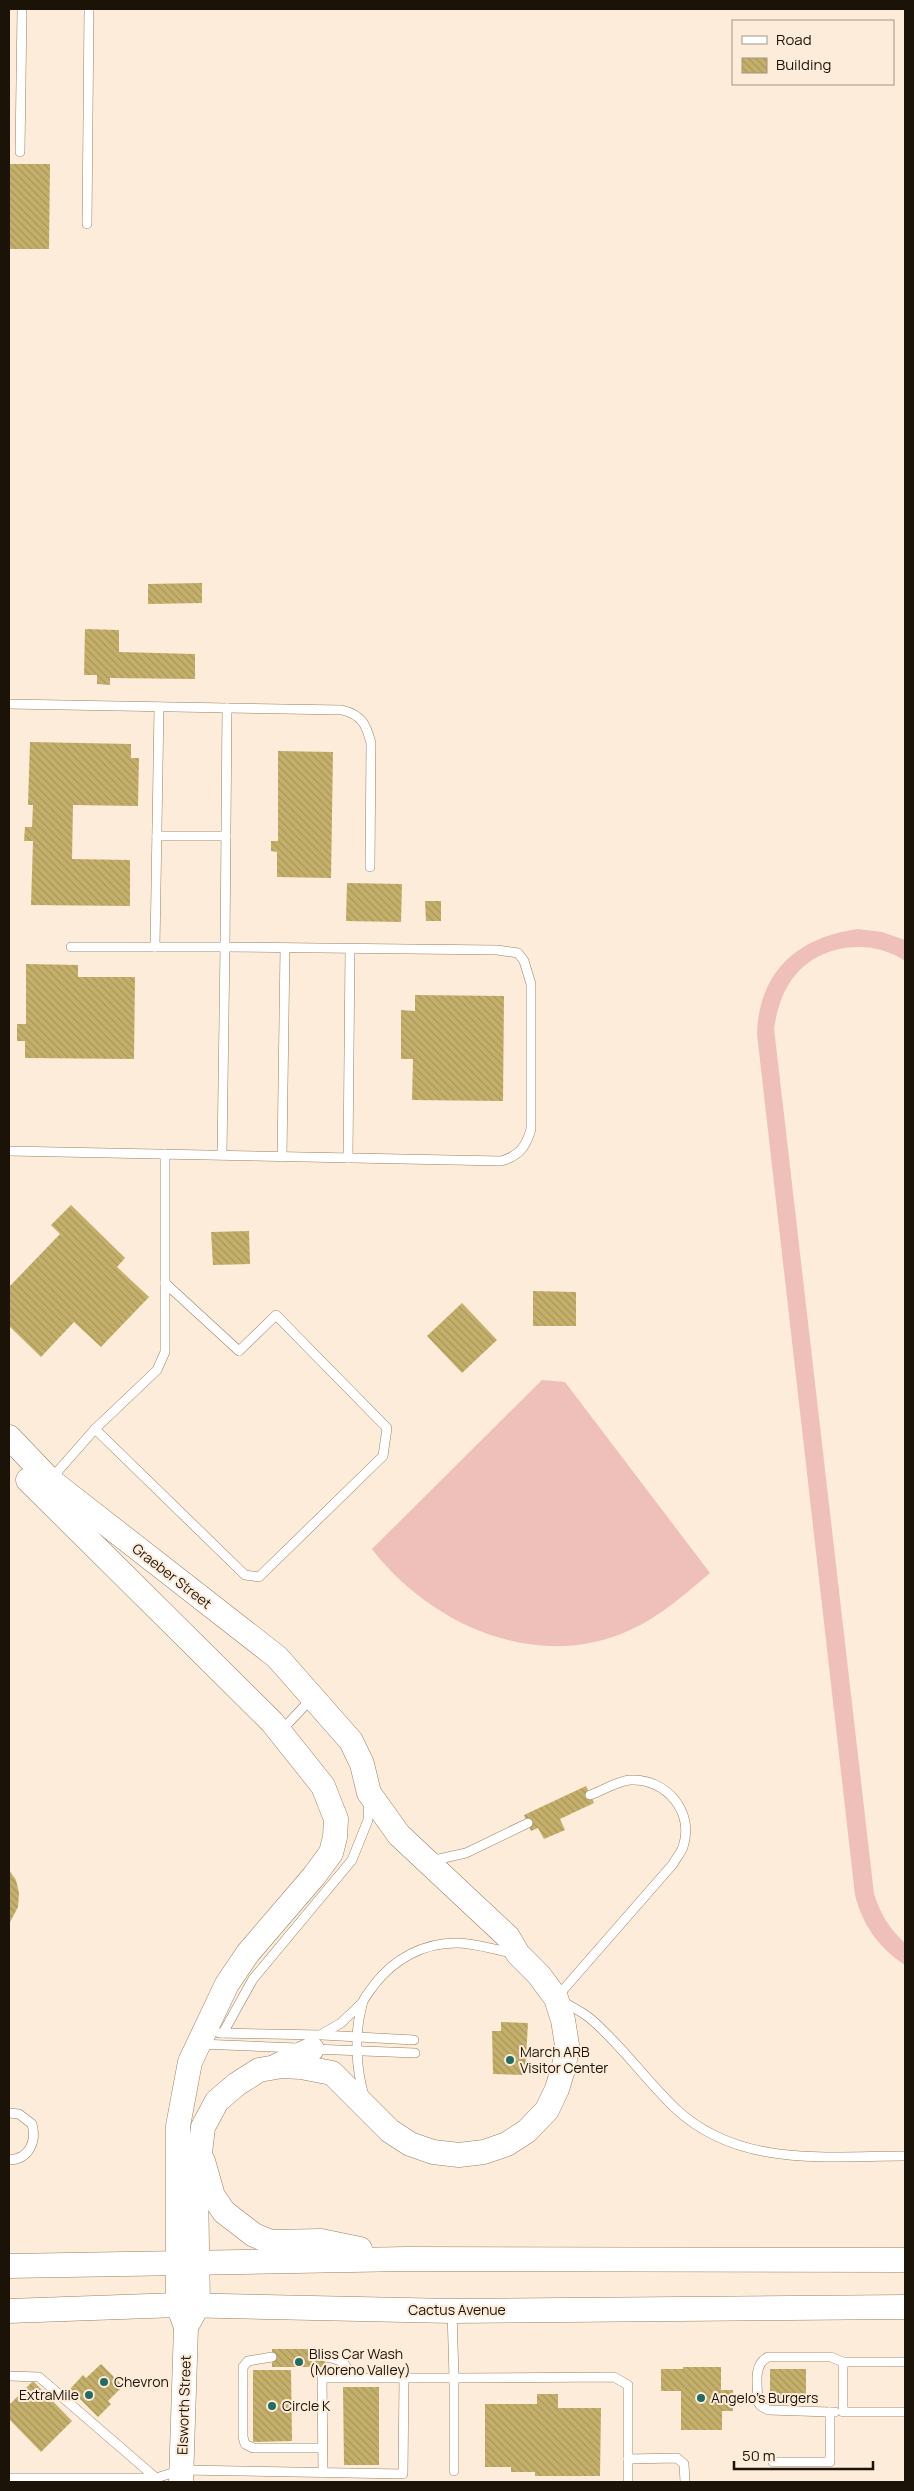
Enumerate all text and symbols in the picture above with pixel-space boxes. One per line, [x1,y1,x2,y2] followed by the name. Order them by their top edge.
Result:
[732,20,894,85] legend
[776,29,812,50] text: Road
[776,54,831,75] text: Building
[129,1539,216,1613] street label: Graeber Street
[520,2042,608,2077] place label: March ARB Visitor Center
[504,2054,516,2066] marker: March ARB Visitor Center
[408,2300,506,2319] street label: Cactus Avenue
[309,2344,411,2379] place label: Bliss Car Wash (Moreno Valley)
[172,2354,195,2455] street label: Elsworth Street
[293,2356,305,2368] marker: Bliss Car Wash (Moreno Valley)
[114,2372,169,2391] place label: Chevron
[98,2376,110,2388] marker: Chevron
[19,2385,79,2404] place label: ExtraMile
[711,2388,818,2407] place label: Angelo's Burgers
[83,2389,95,2401] marker: ExtraMile
[695,2392,707,2404] marker: Angelo's Burgers
[282,2396,331,2415] place label: Circle K
[266,2400,278,2412] marker: Circle K
[734,2438,873,2470] scale bar
[742,2445,776,2466] text: 50 m

